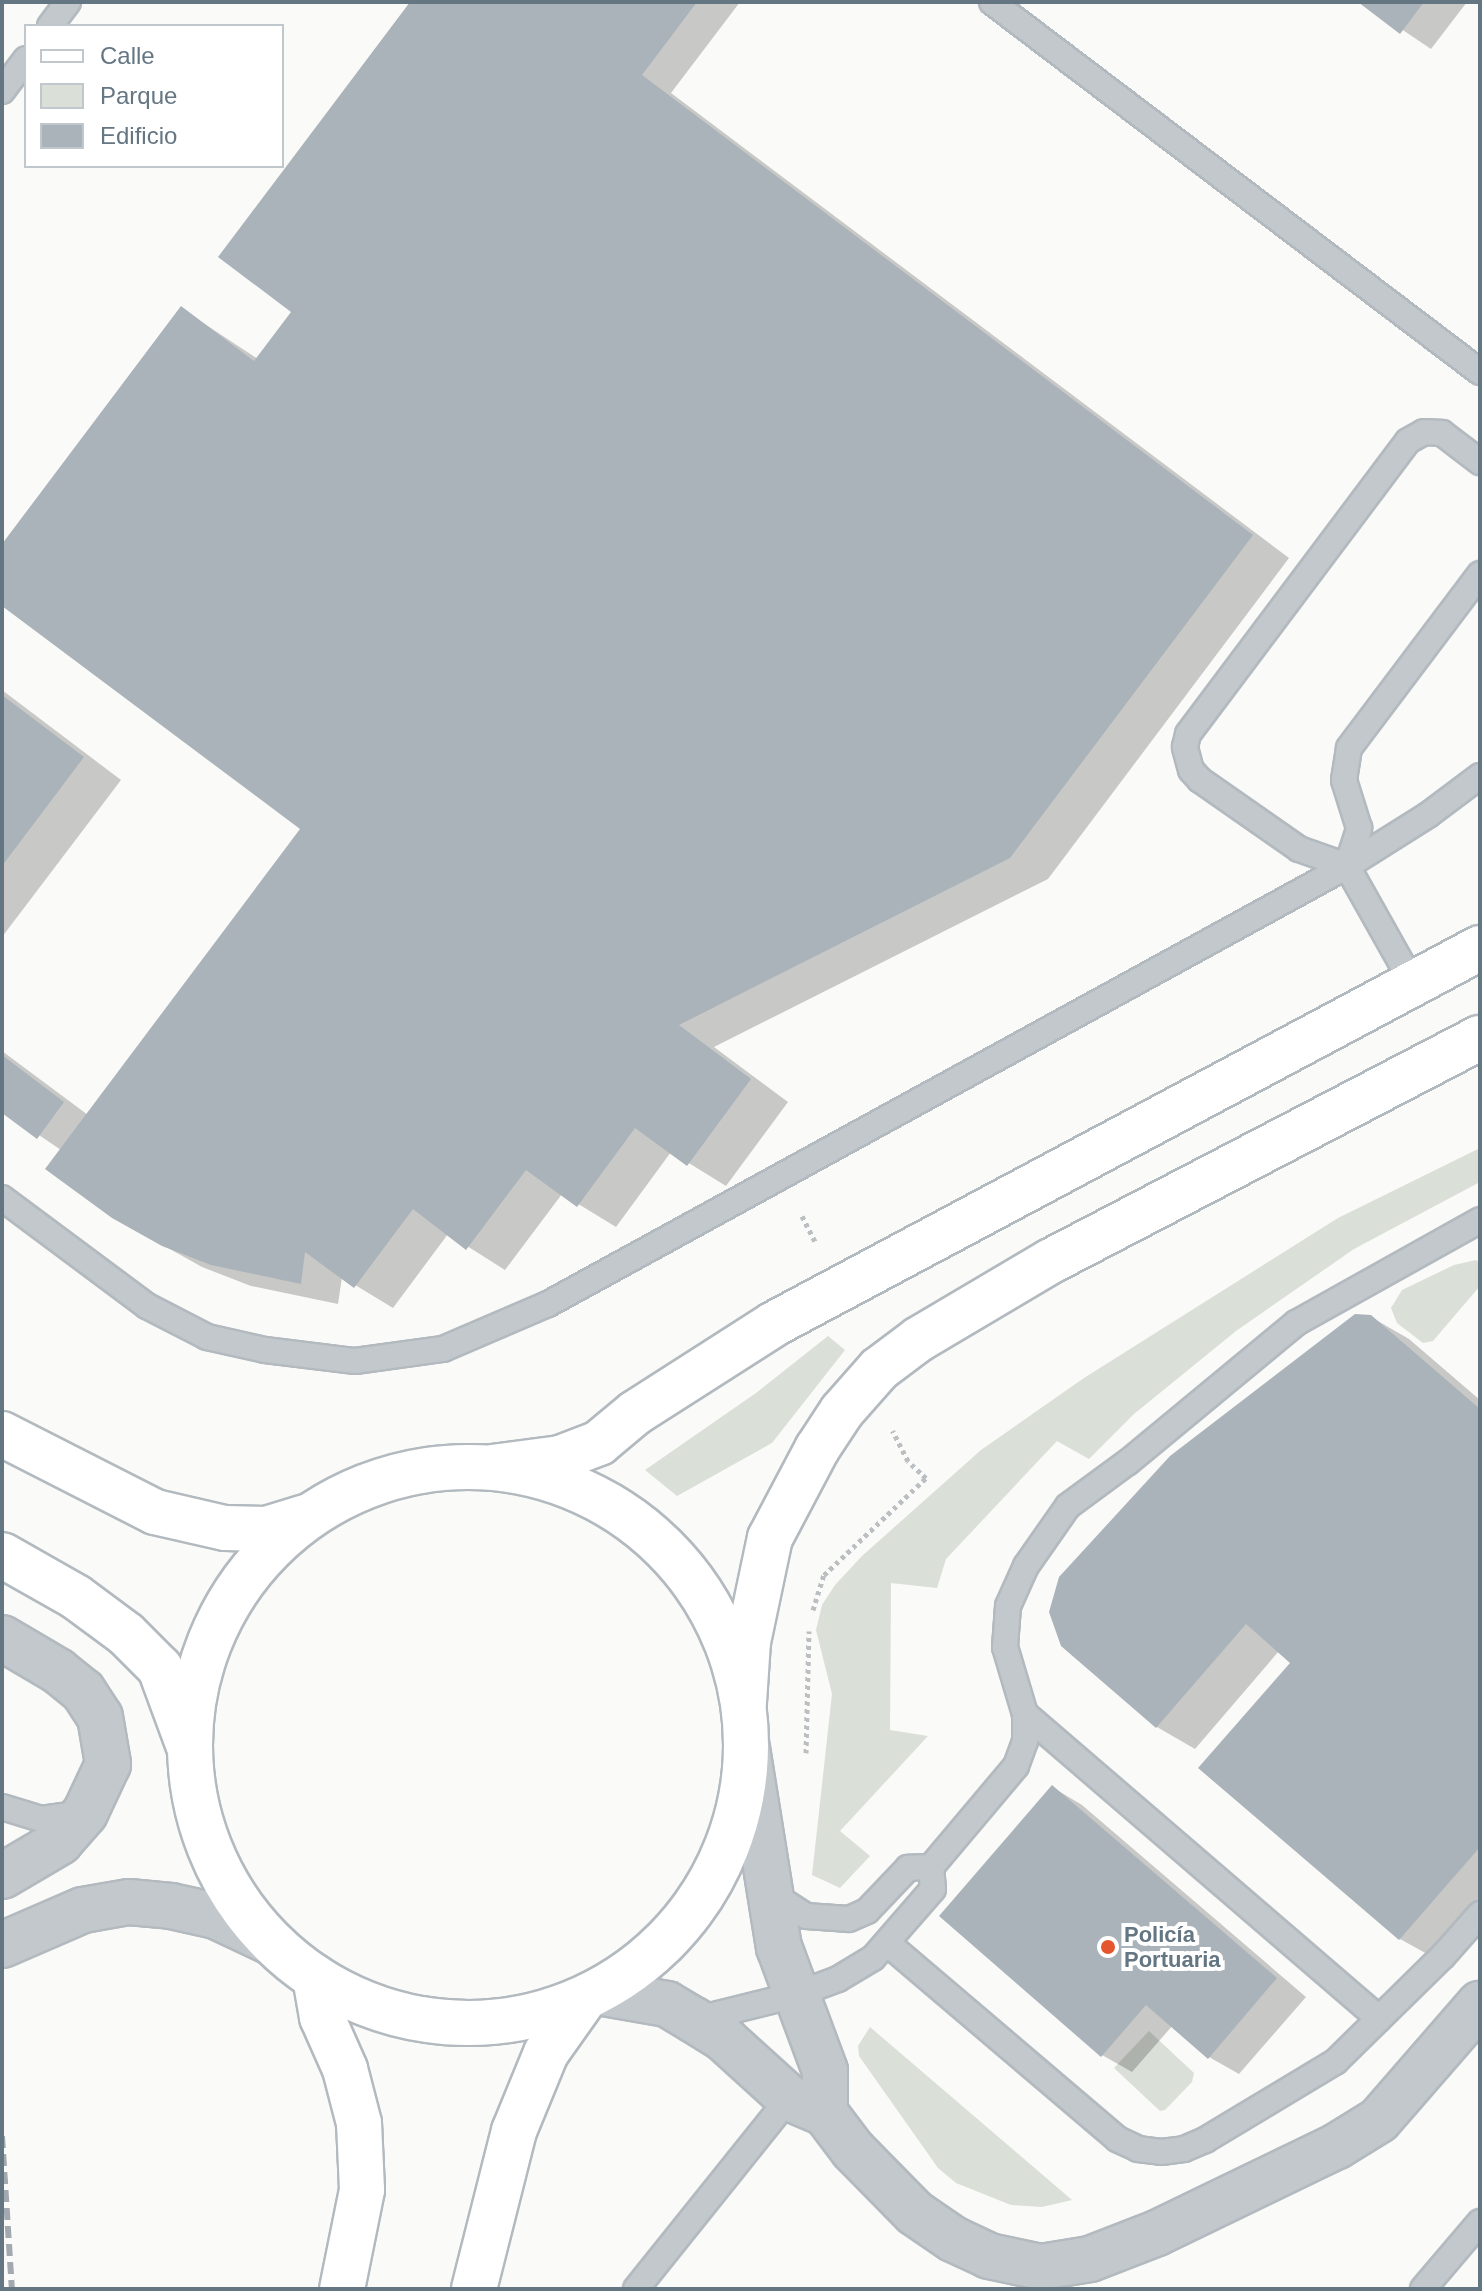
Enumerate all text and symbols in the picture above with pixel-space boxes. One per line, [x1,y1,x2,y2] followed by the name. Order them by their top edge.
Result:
[24,24,284,168] legend
[100,42,155,69] text: Calle
[100,82,177,109] text: Parque
[100,122,177,149] text: Edificio
[1124,1921,1221,1972] place label: Policía Portuaria
[1099,1938,1117,1956] marker: Policía Portuaria

